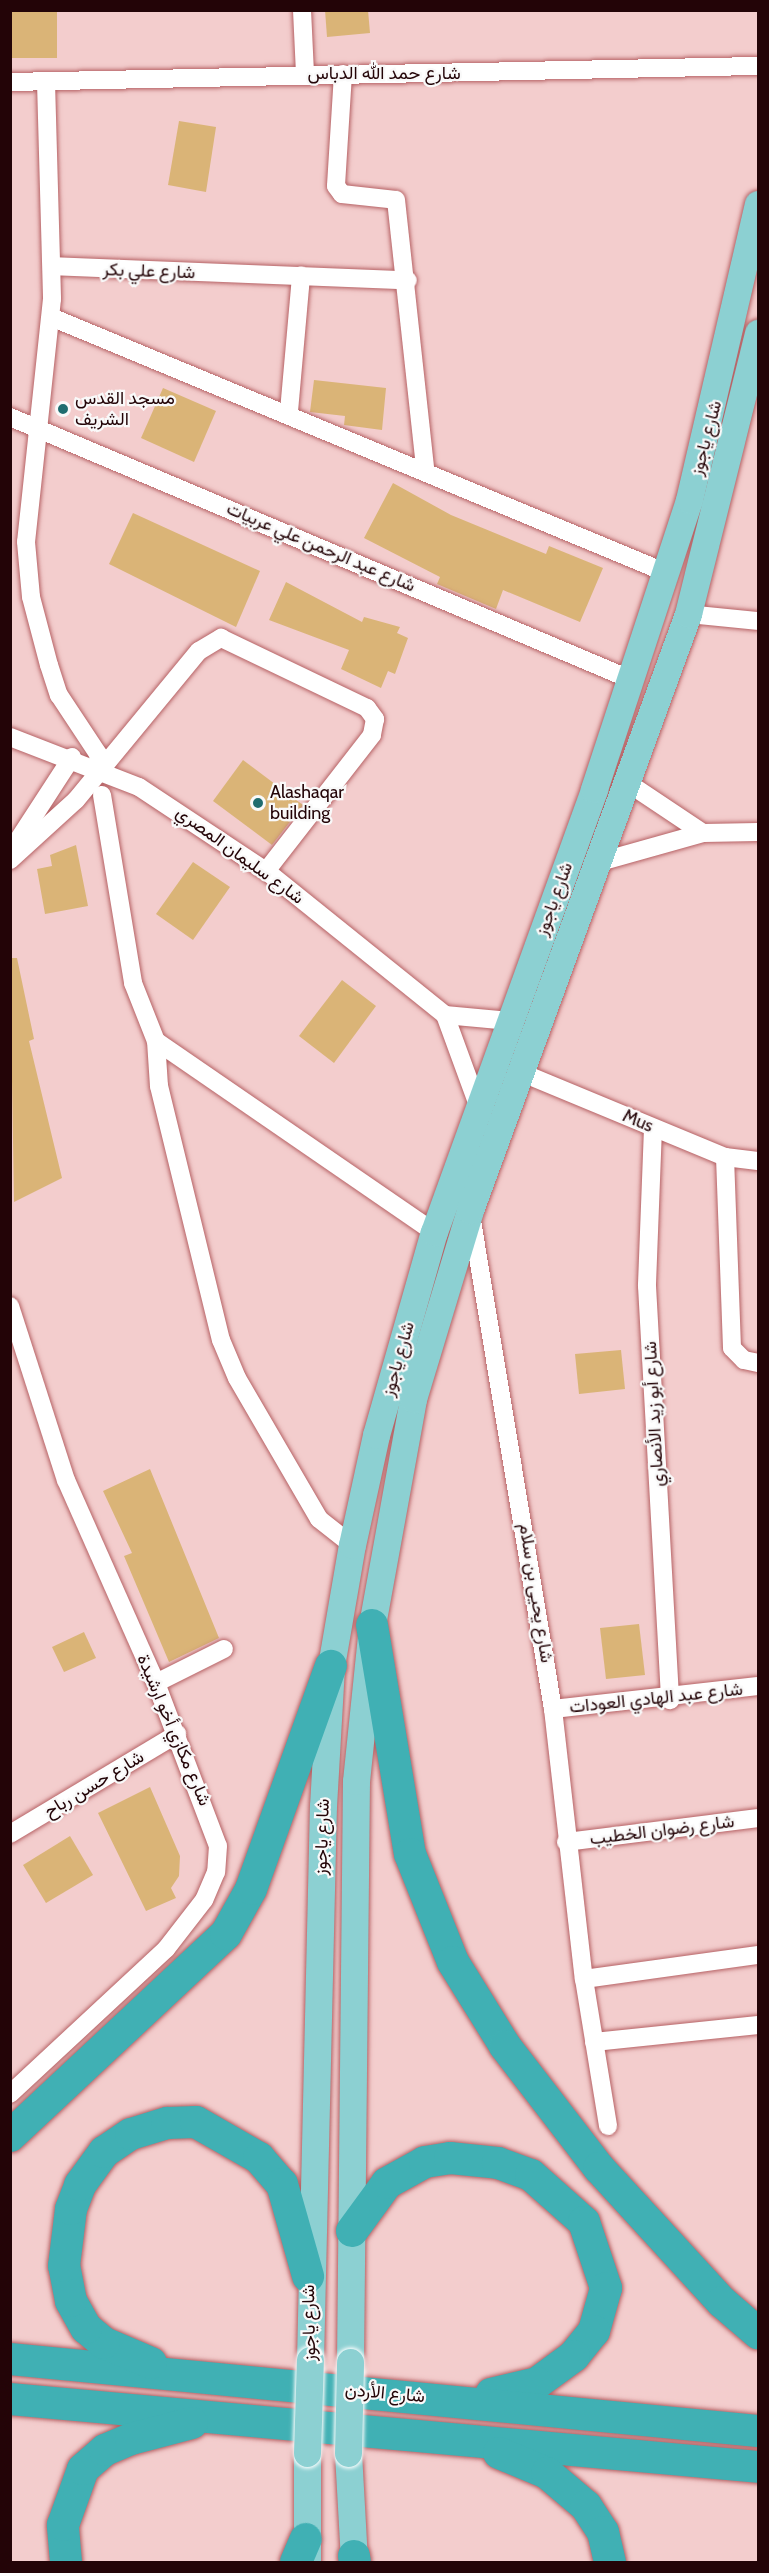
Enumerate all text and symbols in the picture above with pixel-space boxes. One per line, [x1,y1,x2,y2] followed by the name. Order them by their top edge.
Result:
[307,62,461,84] street label: شارع حمد الله الدباس
[102,259,196,283] street label: شارع علي بكر
[75,388,175,430] place label: مسجد القدس الشريف
[686,398,726,478] street label: شارع ياجوز
[56,402,70,416] marker: مسجد القدس الشريف
[223,497,419,597] street label: شارع عبد الرحمن علي عربيات
[270,782,344,824] place label: Alashaqar building
[251,796,265,810] marker: Alashaqar building
[172,801,308,909] street label: شارع سليمان المصري
[531,859,577,939] street label: شارع ياجوز
[619,1105,657,1137] street label: Mus
[377,1319,419,1399] street label: شارع ياجوز
[639,1341,669,1487] street label: شارع أبو زيد الأنصاري
[514,1522,558,1664] street label: شارع يحيى بن سلام
[132,1651,216,1809] street label: شارع مكازي أخو ارشيدة
[568,1678,744,1718] street label: شارع عبد الهادي العودات
[40,1746,148,1822] street label: شارع حسن رباح
[310,1798,334,1876] street label: شارع ياجوز
[588,1810,736,1850] street label: شارع رضوان الخطيب
[298,2284,320,2362] street label: شارع ياجوز
[344,2379,426,2407] street label: شارع الأردن

